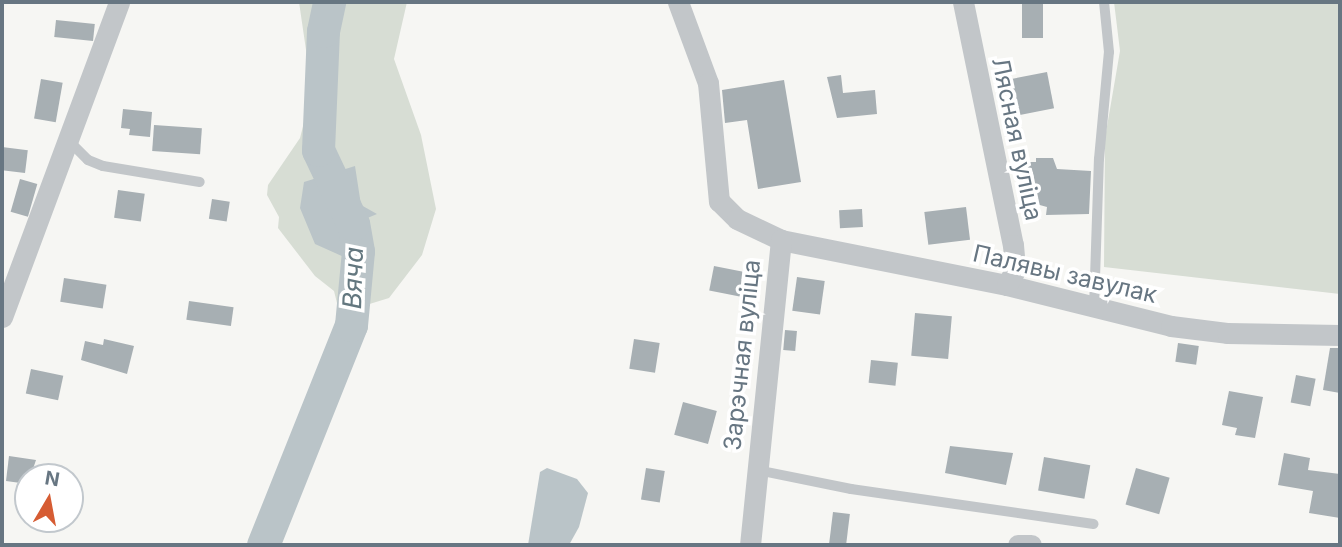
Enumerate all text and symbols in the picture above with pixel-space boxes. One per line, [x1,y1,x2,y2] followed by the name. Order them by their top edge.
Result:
[986,55,1048,223] street label: Лясная вуліца
[970,239,1160,309] street label: Палявы завулак
[336,246,370,310] water label: Вяча
[718,258,766,452] street label: Зарэчная вуліца
[14,463,84,533] north arrow
[43,466,62,491] text: N

